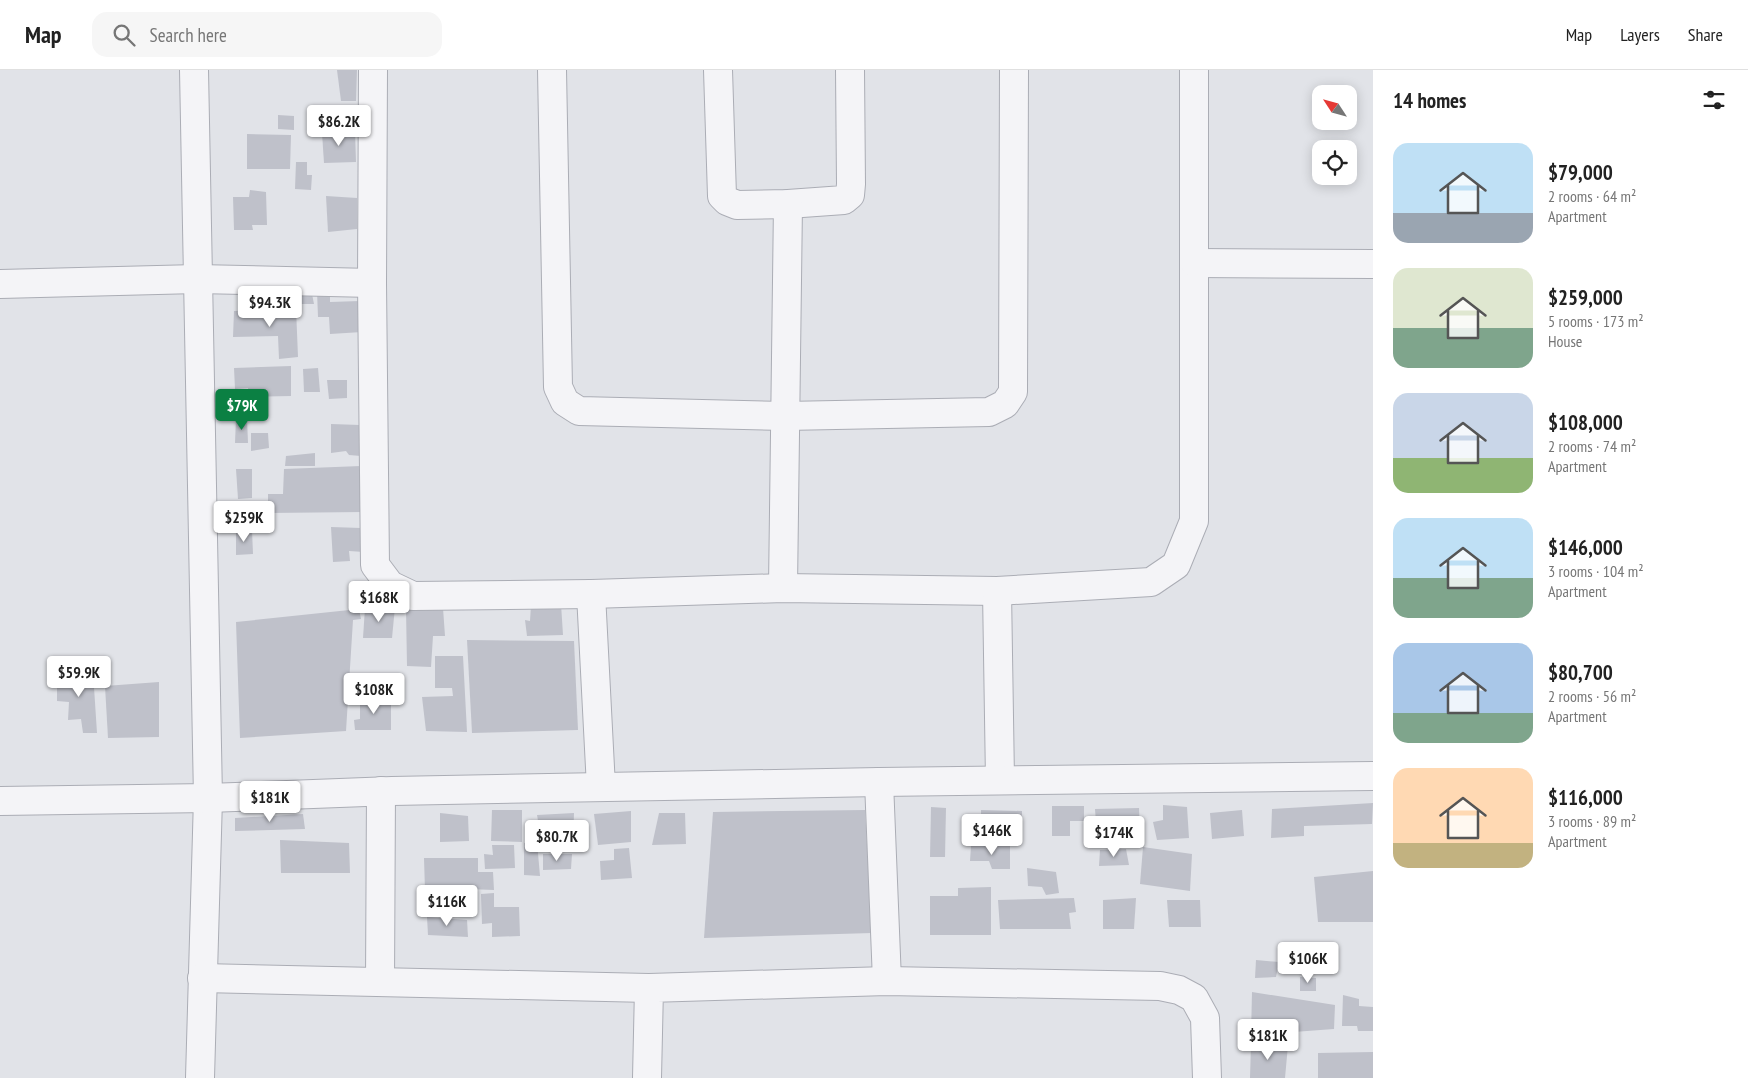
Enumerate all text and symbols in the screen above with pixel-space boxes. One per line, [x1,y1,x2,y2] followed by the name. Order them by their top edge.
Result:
[92,12,442,57] search box
[25,19,62,50] text: Map
[110,21,138,49] icon: search
[150,23,227,47] text: Search here
[1566,23,1592,46] text: Map
[1620,23,1660,46] text: Layers
[1688,23,1723,46] text: Share
[1312,85,1358,130] north arrow
[1312,85,1357,185] map controls
[1700,86,1728,114] icon: filters
[1393,87,1466,114] text: 14 homes
[298,104,380,147] pin: $86.2K
[318,111,360,131] text: $86.2K
[1312,140,1357,185] button: locate
[1548,159,1613,186] text: $79,000
[1433,163,1493,223] icon: home
[1548,186,1636,206] text: 2 rooms · 64 m²
[1548,206,1607,226] text: Apartment
[1548,284,1623,311] text: $259,000
[229,286,311,328] pin: $94.3K
[1433,288,1493,348] icon: home
[249,292,291,312] text: $94.3K
[1548,311,1644,331] text: 5 rooms · 173 m²
[1548,331,1582,351] text: House
[212,388,272,431] pin: $79K
[226,395,258,415] text: $79K
[1548,409,1623,436] text: $108,000
[1433,413,1493,473] icon: home
[1548,436,1636,456] text: 2 rooms · 74 m²
[1548,456,1607,476] text: Apartment
[209,500,279,543] pin: $259K
[225,507,263,527] text: $259K
[1548,534,1623,561] text: $146,000
[1433,538,1493,598] icon: home
[1548,561,1644,581] text: 3 rooms · 104 m²
[344,580,414,623] pin: $168K
[1548,581,1607,601] text: Apartment
[360,587,398,607] text: $168K
[38,656,120,698] pin: $59.9K
[1548,659,1613,686] text: $80,700
[58,662,100,682] text: $59.9K
[1433,663,1493,723] icon: home
[339,672,409,715] pin: $108K
[355,679,393,699] text: $108K
[1548,686,1636,706] text: 2 rooms · 56 m²
[1548,706,1607,726] text: Apartment
[235,780,305,823] pin: $181K
[1548,784,1623,811] text: $116,000
[251,787,289,807] text: $181K
[1433,788,1493,848] icon: home
[1548,811,1636,831] text: 3 rooms · 89 m²
[957,814,1027,856] pin: $146K
[1079,816,1149,858] pin: $174K
[516,820,598,862] pin: $80.7K
[973,820,1011,840] text: $146K
[1095,822,1133,842] text: $174K
[536,826,578,846] text: $80.7K
[1548,831,1607,851] text: Apartment
[412,884,482,927] pin: $116K
[428,891,466,911] text: $116K
[1273,942,1343,984] pin: $106K
[1289,948,1327,968] text: $106K
[1233,1018,1303,1061] pin: $181K
[1249,1025,1287,1045] text: $181K

